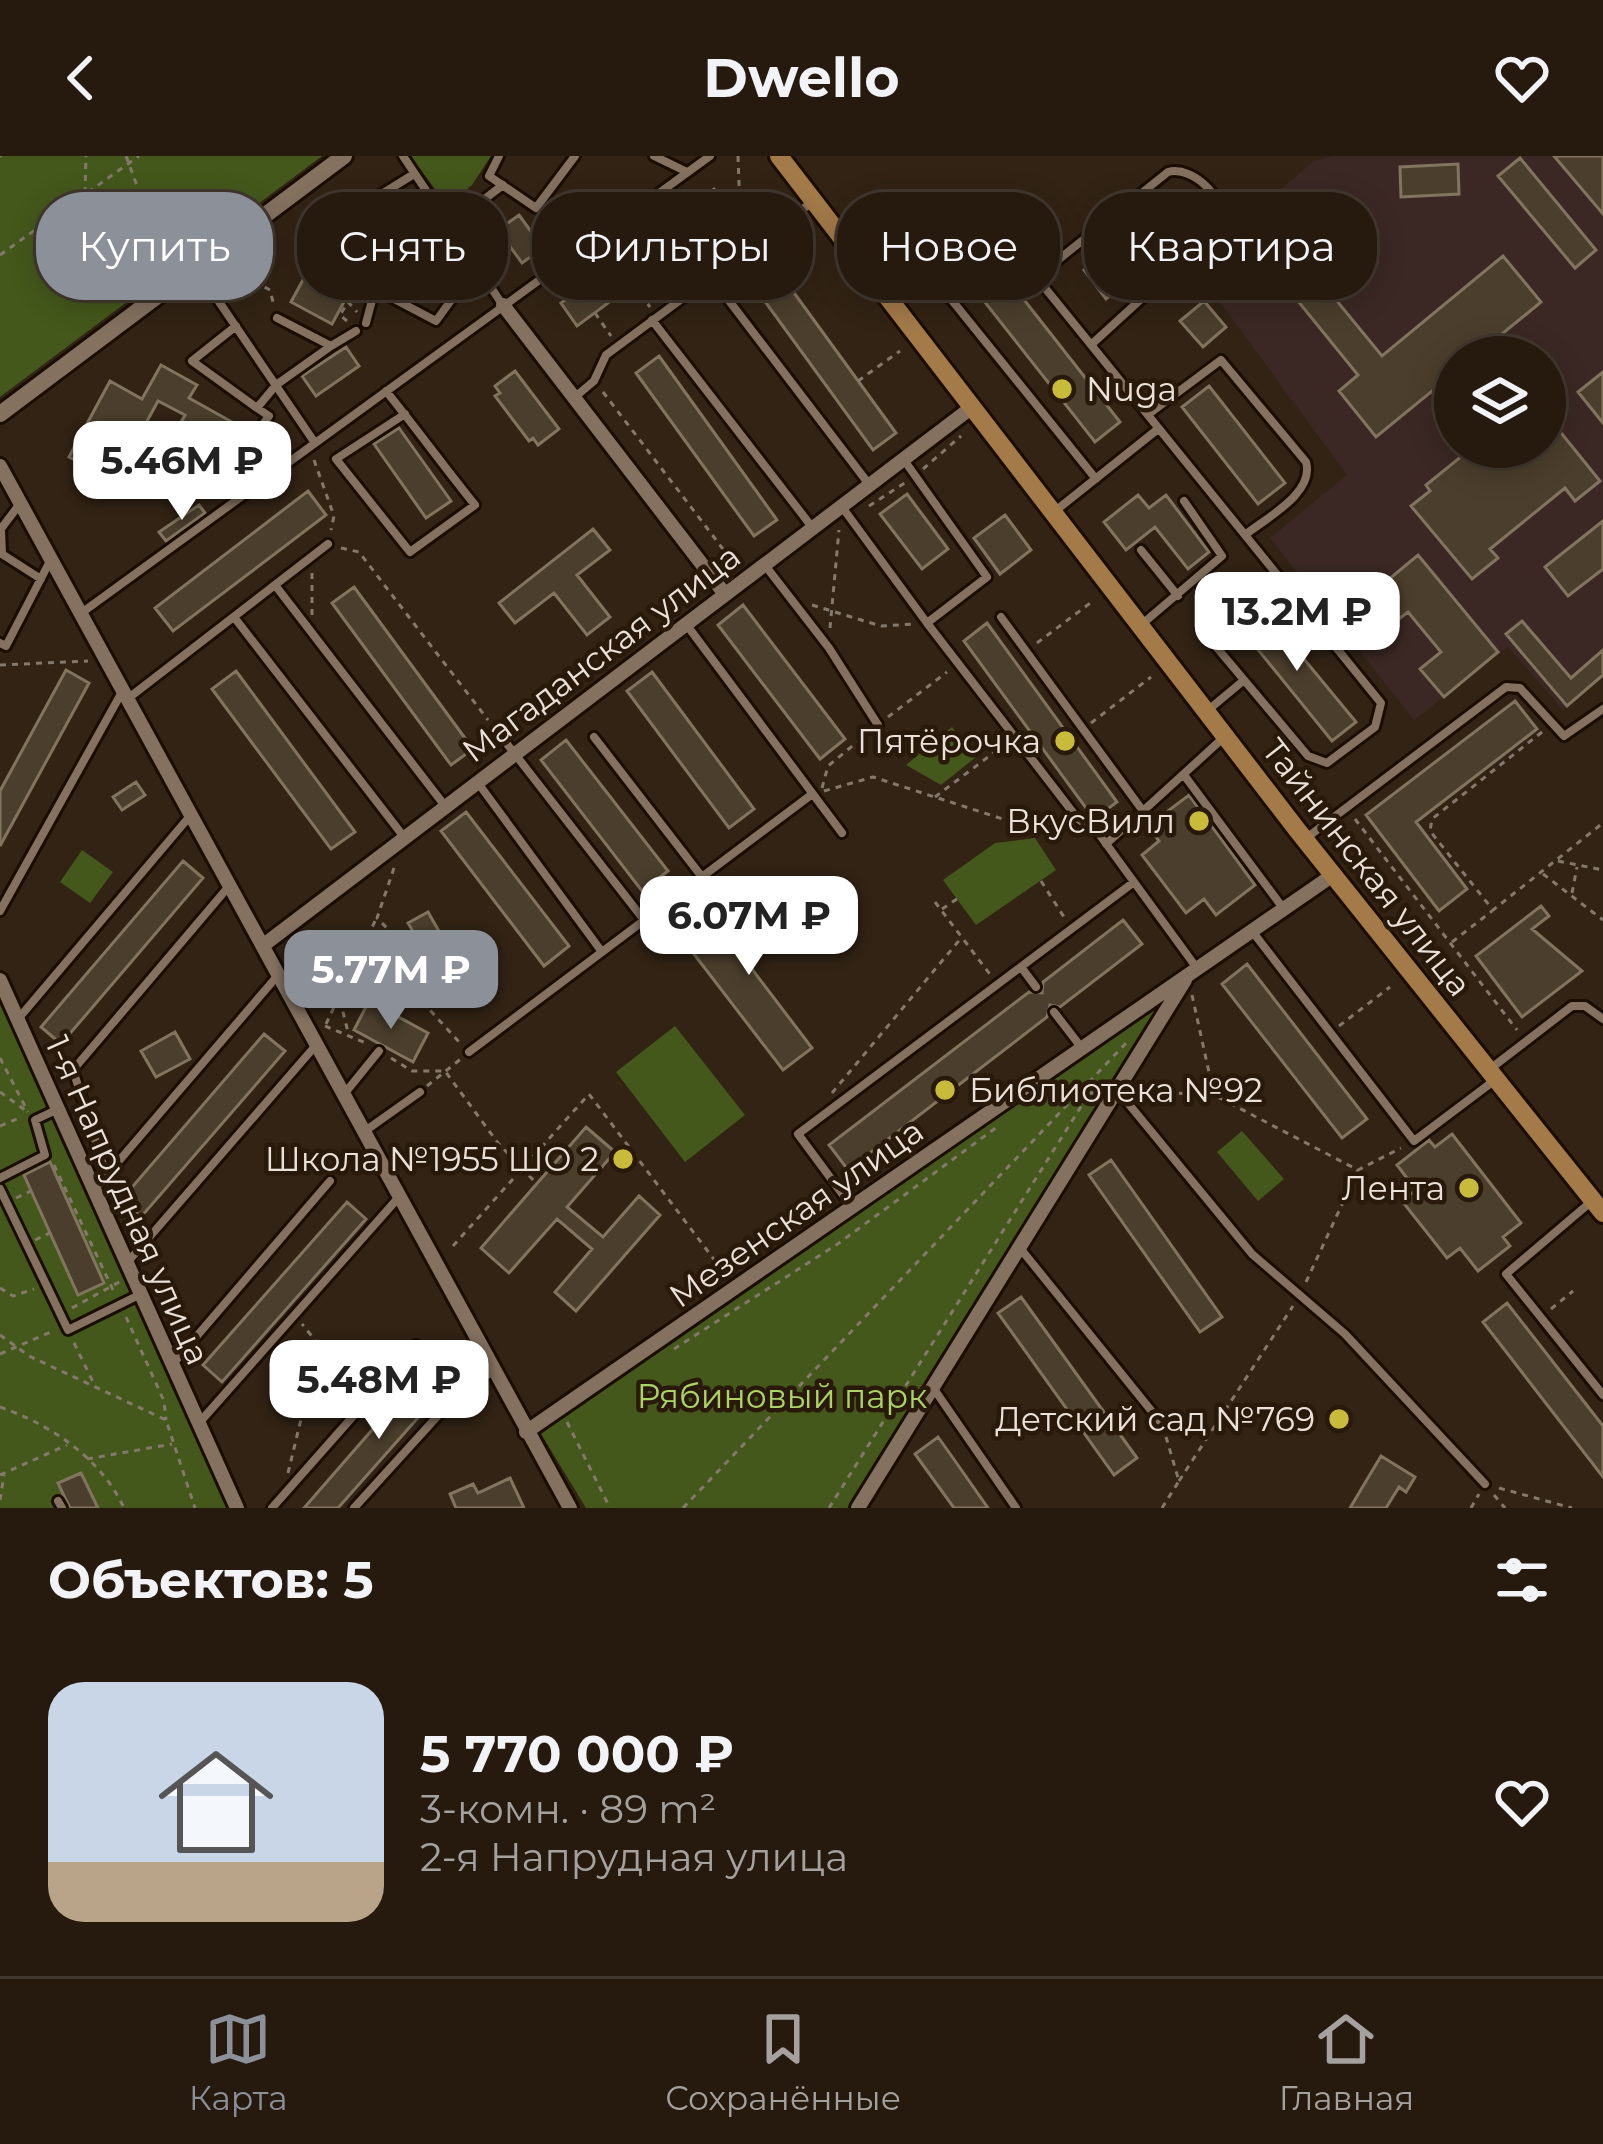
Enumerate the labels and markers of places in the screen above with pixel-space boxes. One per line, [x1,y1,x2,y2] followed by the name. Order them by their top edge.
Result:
[1086,369,1177,409] place label: Nuga
[1049,376,1075,402] marker: Nuga
[71,421,293,523] pin: 5.46M ₽
[1186,572,1408,674] pin: 13.2M ₽
[857,721,1041,761] place label: Пятёрочка
[1052,728,1078,754] marker: Пятёрочка
[1006,801,1175,841] place label: ВкусВилл
[1186,808,1212,834] marker: ВкусВилл
[638,876,860,978] pin: 6.07M ₽
[280,930,502,1032] pin: 5.77M ₽
[969,1070,1263,1110] place label: Библиотека №92
[932,1077,958,1103] marker: Библиотека №92
[265,1139,599,1179] place label: Школа №1955 ШО 2
[610,1146,636,1172] marker: Школа №1955 ШО 2
[1342,1168,1445,1208] place label: Лента
[1456,1175,1482,1201] marker: Лента
[268,1340,490,1442] pin: 5.48M ₽
[995,1399,1315,1439] place label: Детский сад №769
[1326,1406,1352,1432] marker: Детский сад №769

